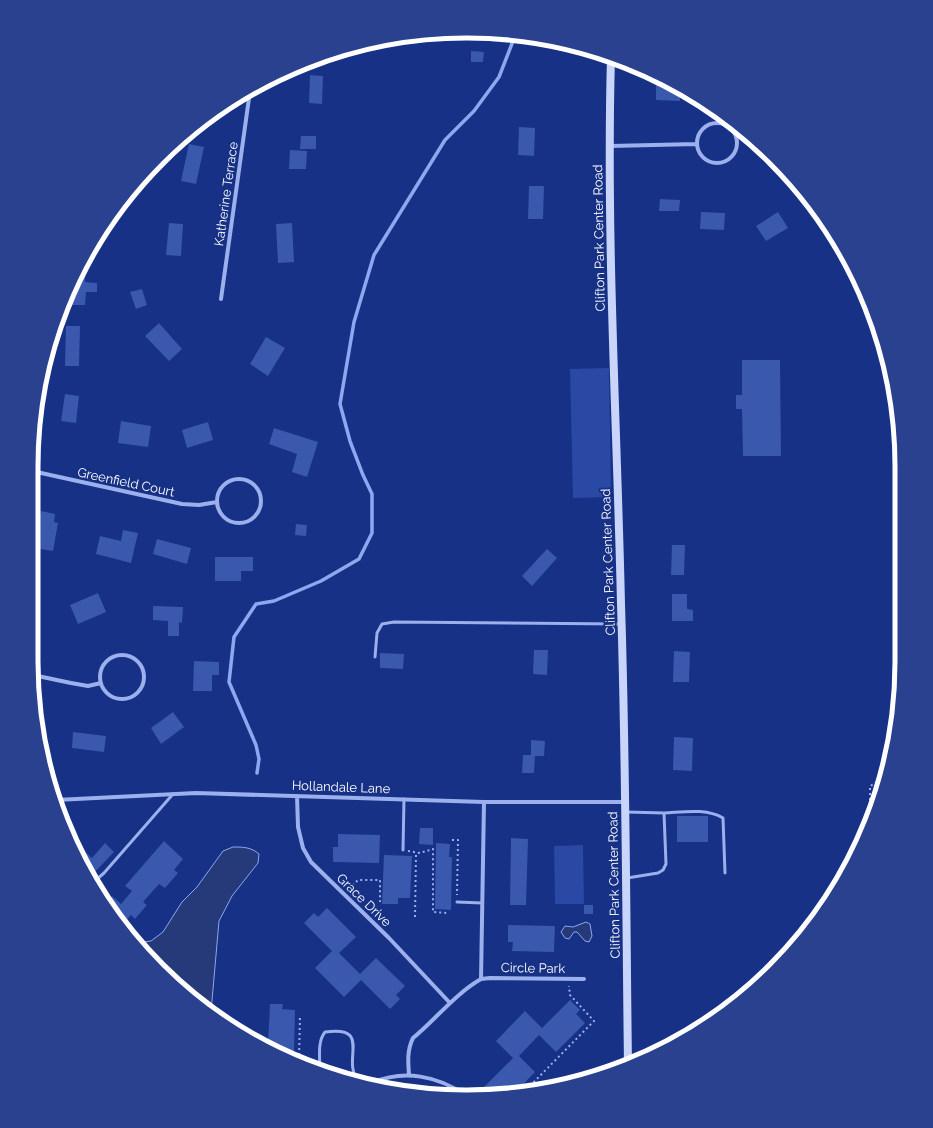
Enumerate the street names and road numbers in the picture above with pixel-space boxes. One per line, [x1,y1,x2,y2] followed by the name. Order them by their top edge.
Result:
[211,140,241,247] street label: Katherine Terrace
[590,164,608,312] street label: Clifton Park Center Road
[76,464,177,500] street label: Greenfield Court
[598,488,618,636] street label: Clifton Park Center Road
[292,778,391,796] street label: Hollandale Lane
[605,811,623,959] street label: Clifton Park Center Road
[334,870,395,930] street label: Grace Drive
[501,960,565,976] street label: Circle Park

